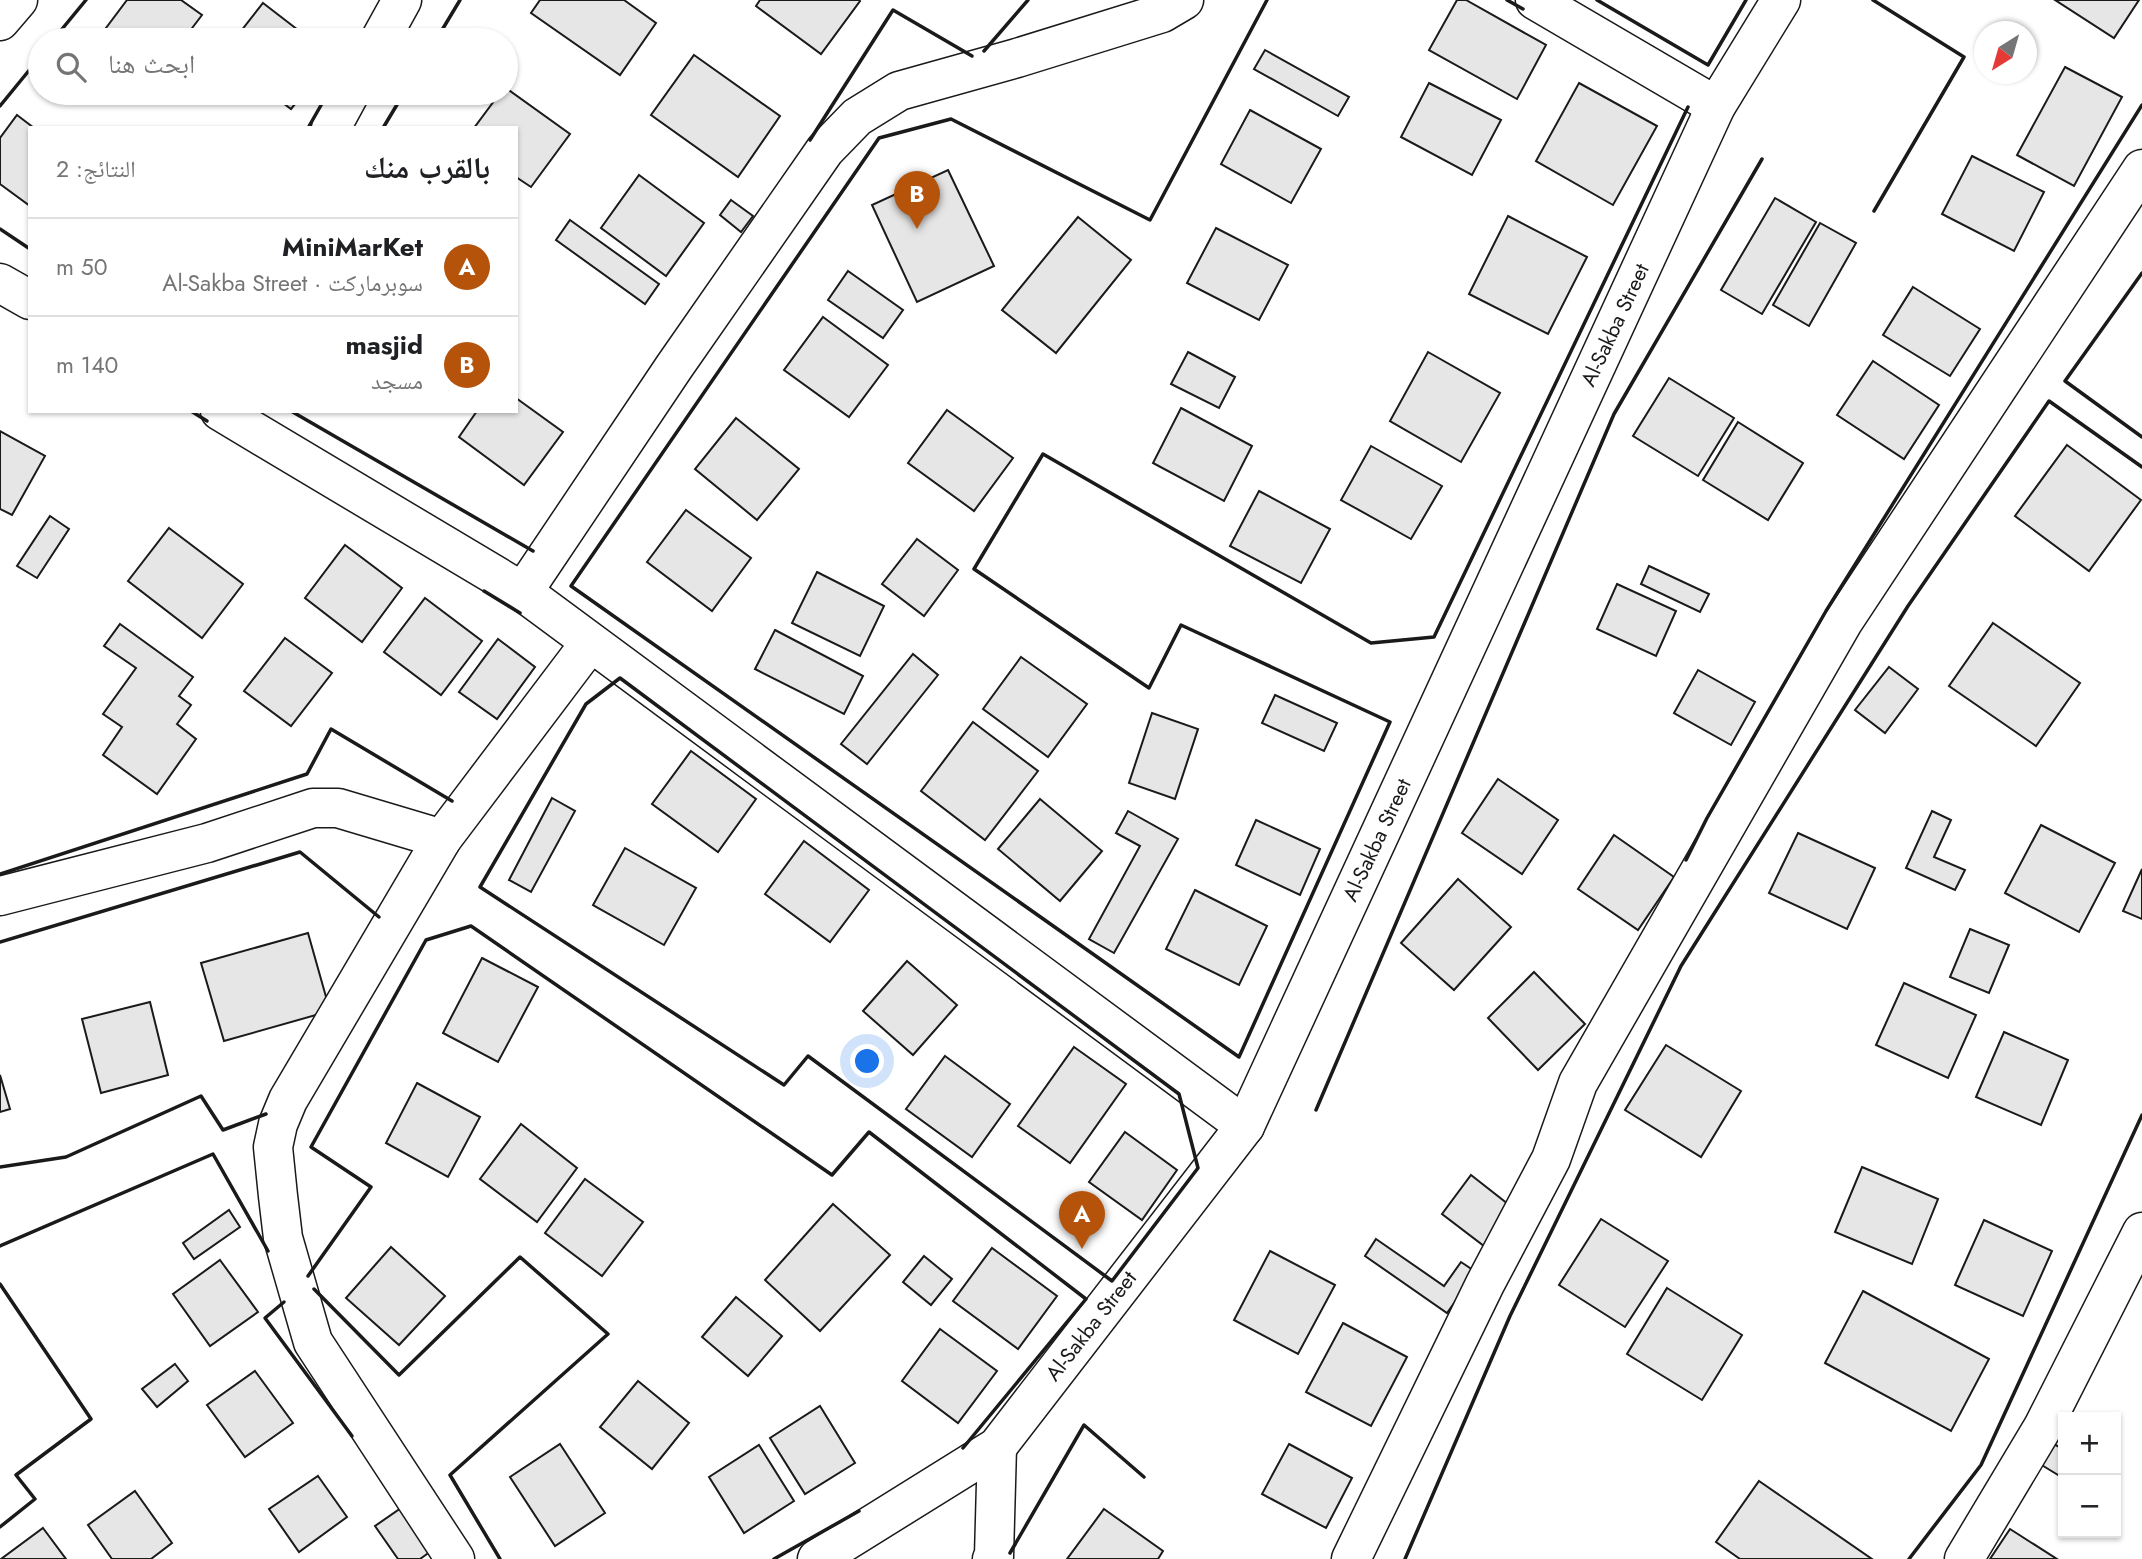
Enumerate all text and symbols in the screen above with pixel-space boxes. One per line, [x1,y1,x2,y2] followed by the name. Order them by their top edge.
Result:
[1974,21,2037,84] north arrow
[28,28,518,105] search box
[108,45,195,83] text: ابحث هنا
[52,48,90,86] icon: search
[364,146,490,189] text: بالقرب منك
[56,152,136,186] text: النتائج: 2
[894,171,940,229] pin: B
[282,228,423,266] text: MiniMarKet
[56,250,108,284] text: 50 m
[459,250,475,284] text: A
[1573,259,1657,391] street label: Al-Sakba Street
[162,266,423,300] text: سوبرماركت · Al-Sakba Street
[346,326,423,364] text: masjid
[56,348,118,382] text: 140 m
[459,348,475,382] text: B
[371,364,423,398] text: مسجد
[1335,774,1419,906] street label: Al-Sakba Street
[850,1044,884,1078] your location
[1059,1191,1105,1249] pin: A
[1038,1265,1144,1387] street label: Al-Sakba Street
[2058,1412,2121,1538] map controls
[2058,1412,2121,1475] button: +
[2058,1475,2121,1538] button: −

